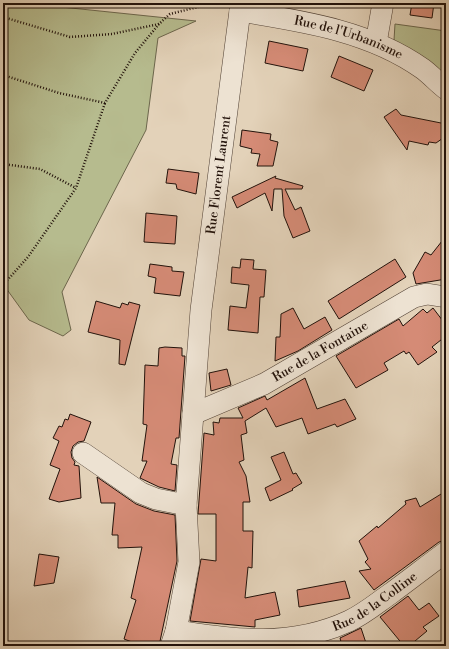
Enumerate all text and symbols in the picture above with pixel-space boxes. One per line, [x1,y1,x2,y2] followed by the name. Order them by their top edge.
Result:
[293,12,406,63] street label: Rue de l'Urbanisme
[203,114,234,235] street label: Rue Florent Laurent
[269,317,371,385] street label: Rue de la Fontaine
[330,568,421,635] street label: Rue de la Colline

